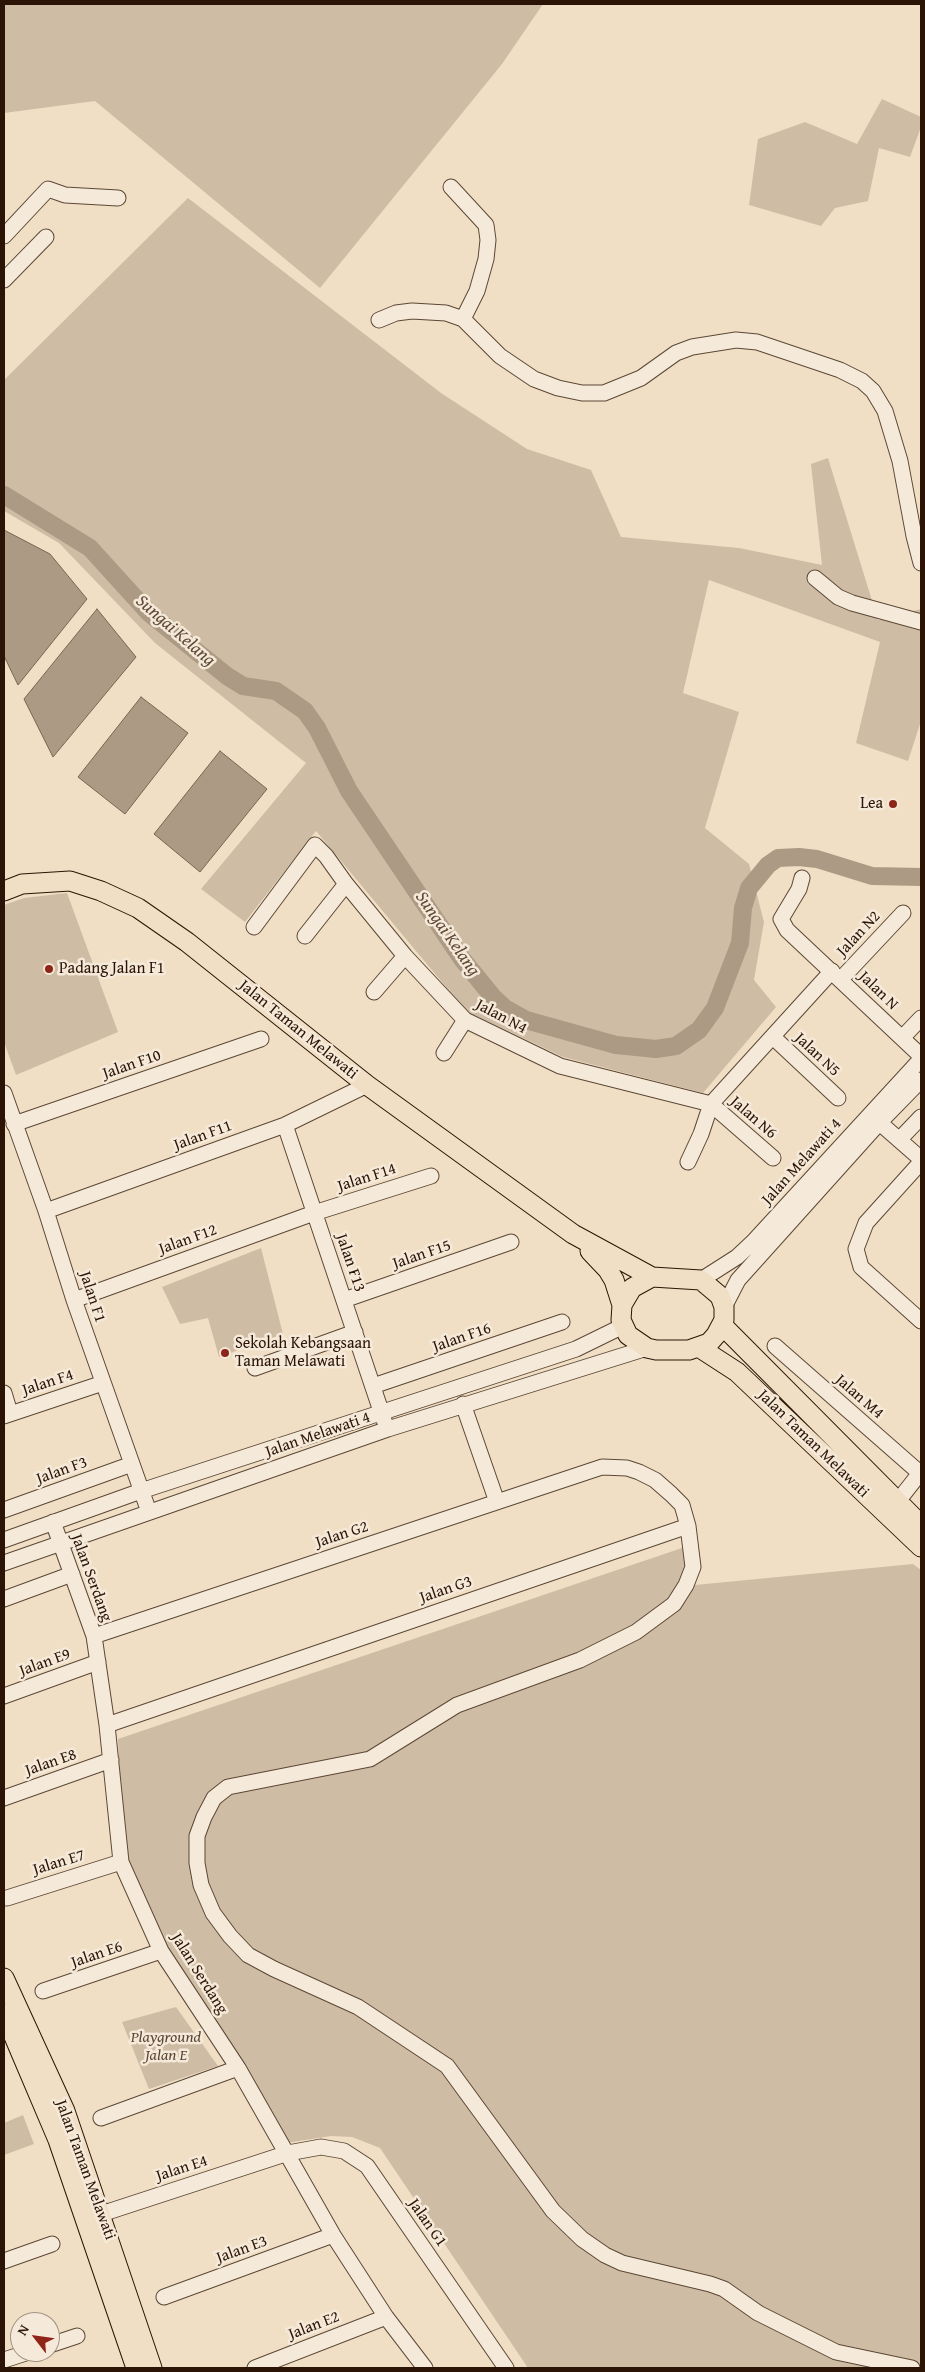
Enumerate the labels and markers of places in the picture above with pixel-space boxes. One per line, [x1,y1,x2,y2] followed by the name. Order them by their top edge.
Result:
[860,794,883,814] place label: Lea
[887,798,899,810] marker: Lea
[59,959,164,979] place label: Padang Jalan F1
[43,963,55,975] marker: Padang Jalan F1
[235,1334,371,1372] place label: Sekolah Kebangsaan Taman Melawati
[219,1347,231,1359] marker: Sekolah Kebangsaan Taman Melawati

